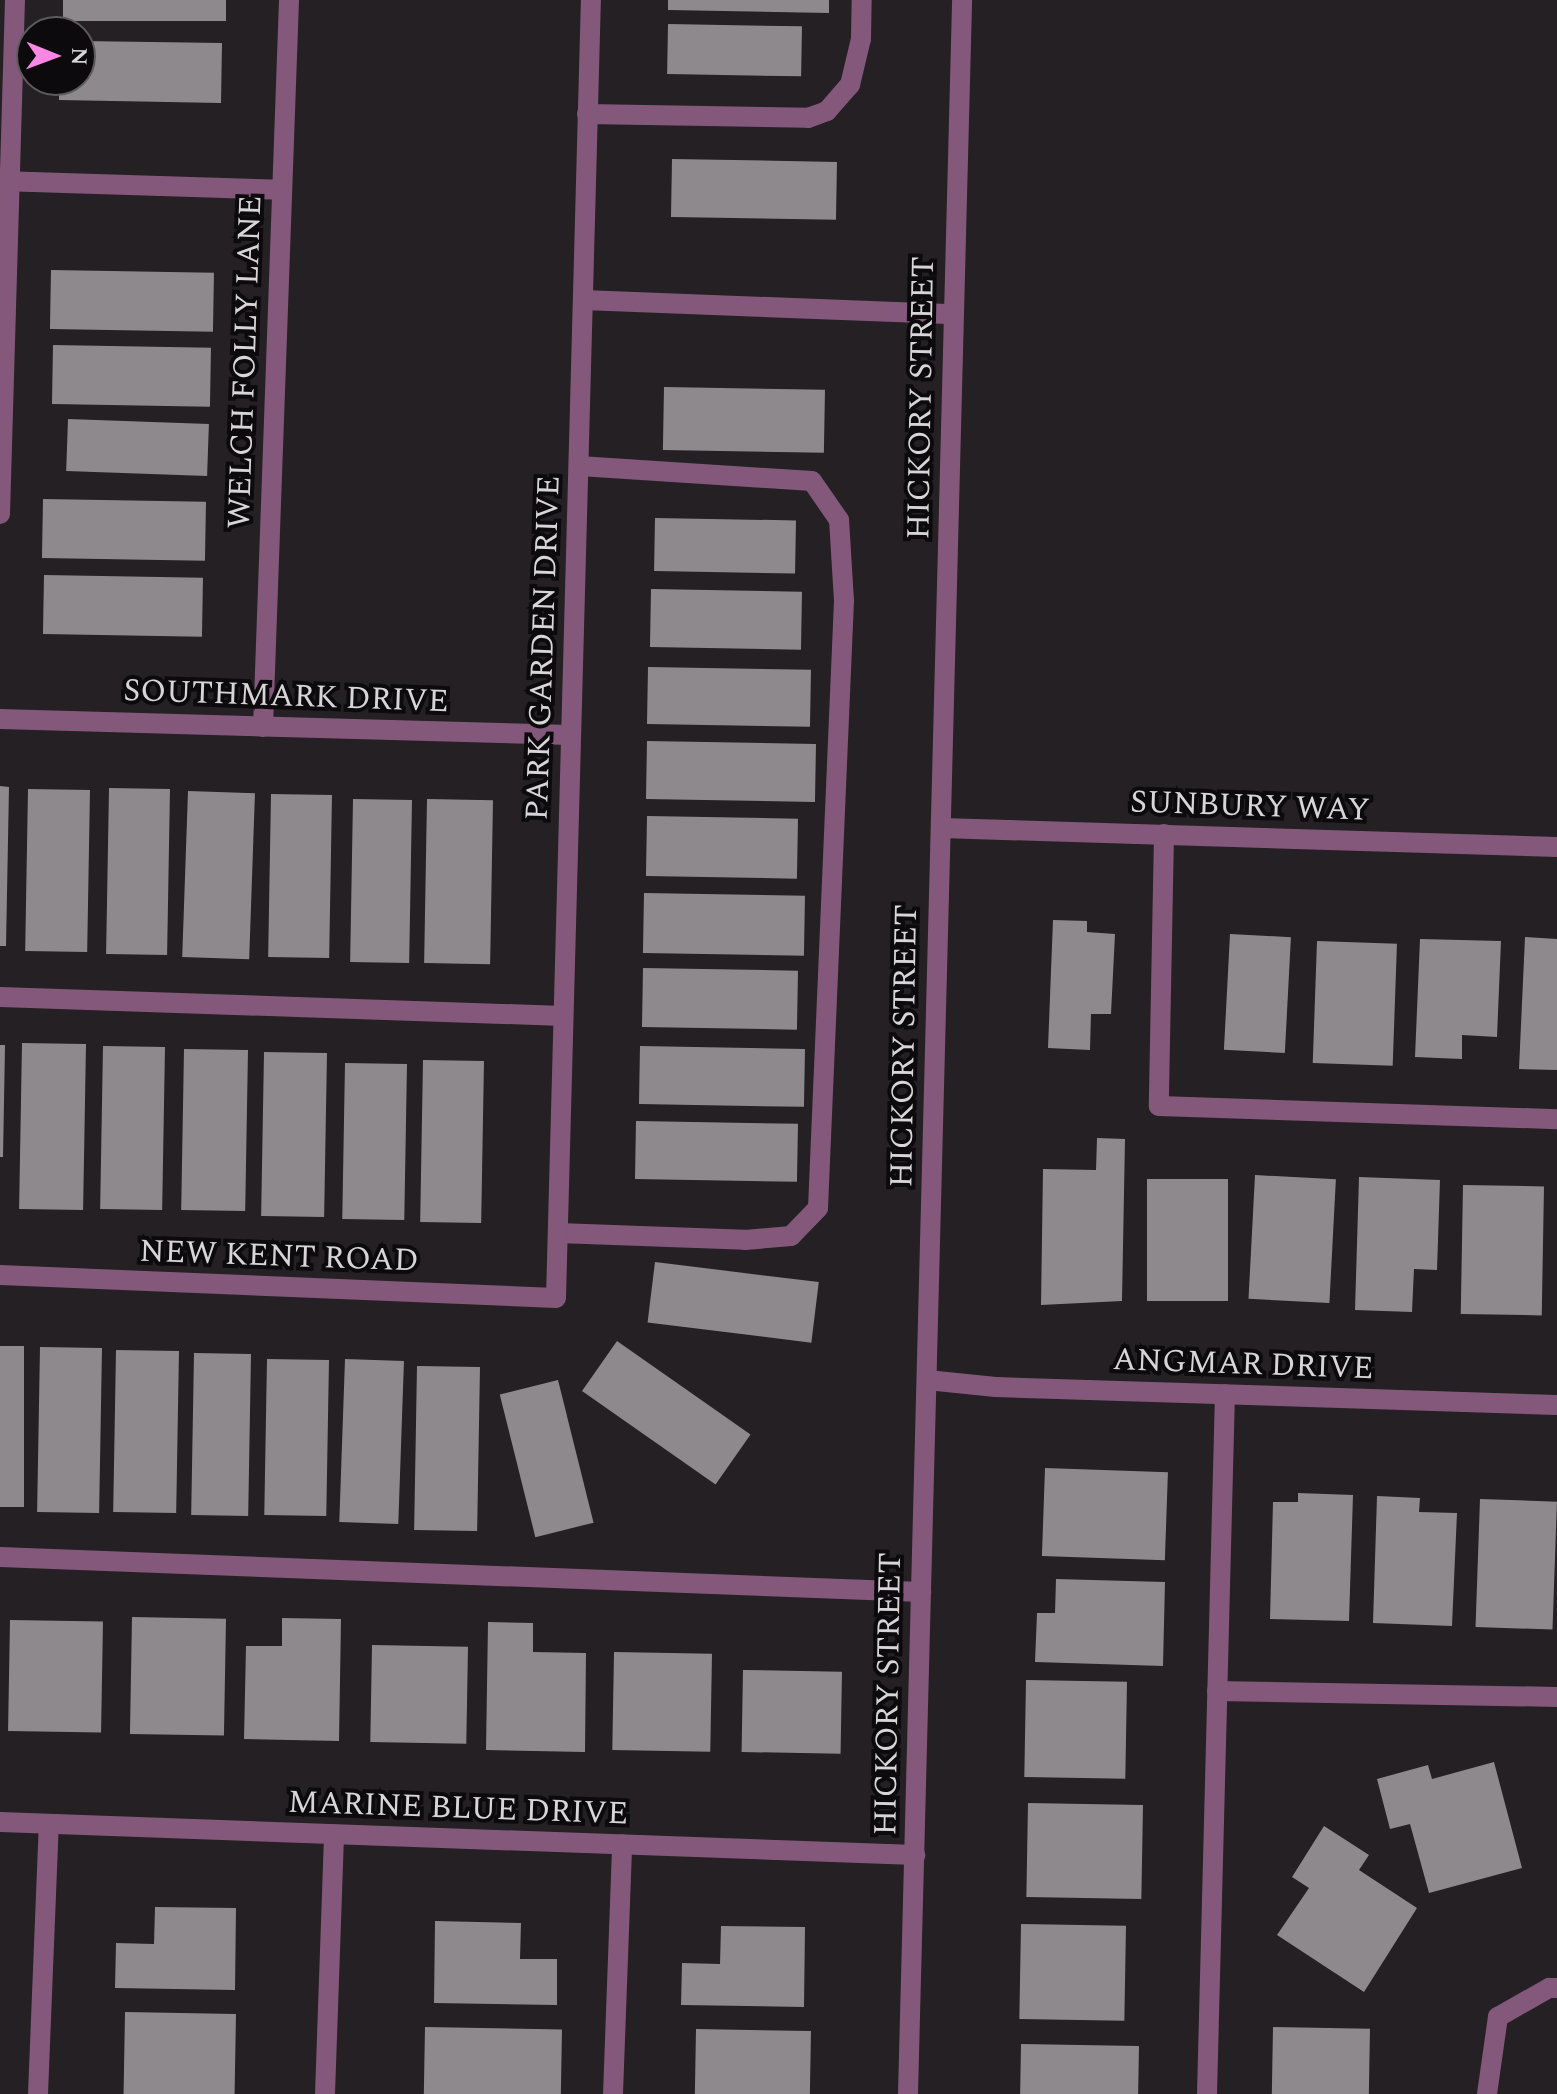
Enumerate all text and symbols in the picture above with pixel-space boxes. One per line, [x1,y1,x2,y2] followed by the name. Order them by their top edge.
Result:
[16,16,96,96] north arrow
[62,47,95,66] text: N
[221,195,271,529] street label: WELCH FOLLY LANE
[900,256,944,540] street label: HICKORY STREET
[519,475,569,821] street label: PARK GARDEN DRIVE
[123,672,449,722] street label: SOUTHMARK DRIVE
[1129,784,1371,830] street label: SUNBURY WAY
[883,904,927,1188] street label: HICKORY STREET
[139,1233,419,1281] street label: NEW KENT ROAD
[1112,1341,1374,1389] street label: ANGMAR DRIVE
[867,1552,911,1836] street label: HICKORY STREET
[287,1784,629,1834] street label: MARINE BLUE DRIVE

